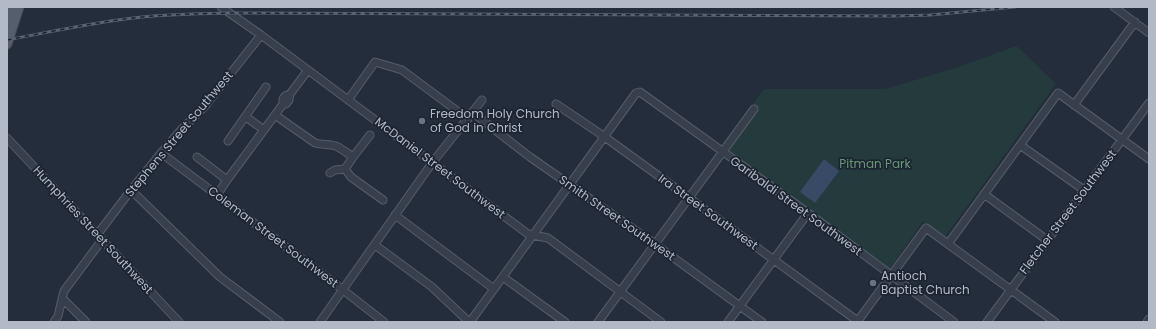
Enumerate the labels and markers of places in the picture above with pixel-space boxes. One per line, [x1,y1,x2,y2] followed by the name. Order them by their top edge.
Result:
[430,105,560,136] place label: Freedom Holy Church of God in Christ
[417,116,427,126] marker: Freedom Holy Church of God in Christ
[881,267,970,298] place label: Antioch Baptist Church
[868,278,878,288] marker: Antioch Baptist Church

